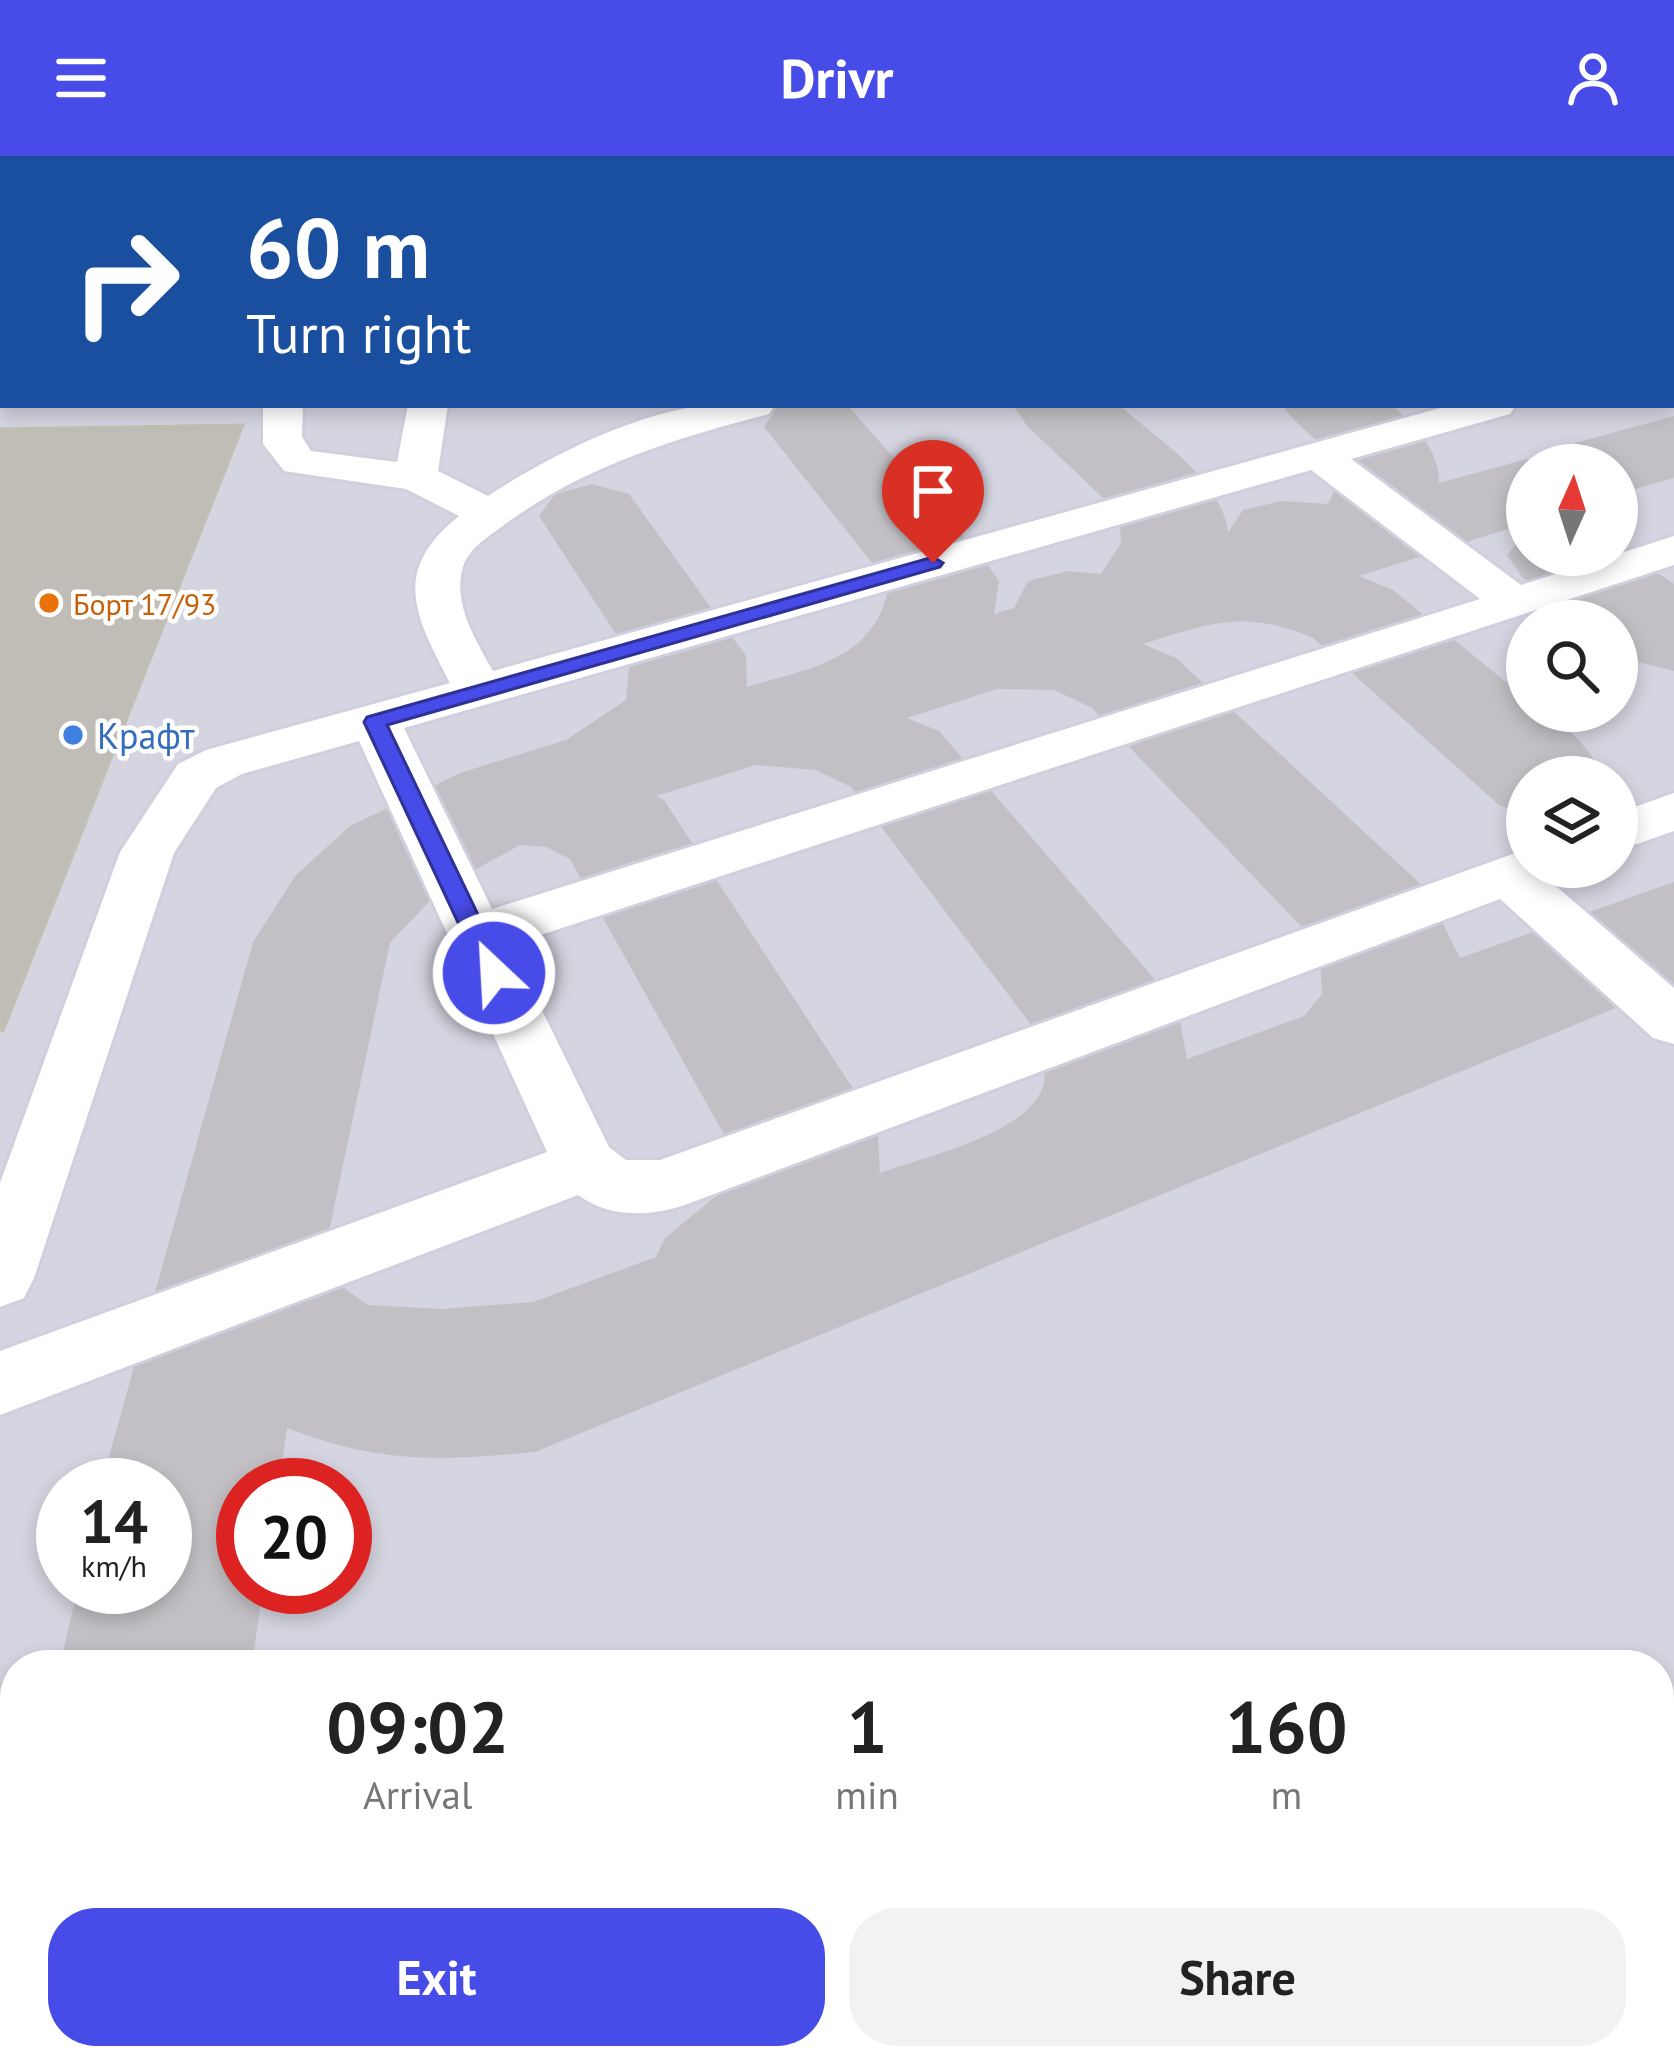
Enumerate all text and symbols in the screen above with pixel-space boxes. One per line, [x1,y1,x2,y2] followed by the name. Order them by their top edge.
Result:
[780,43,894,113] text: Drivr
[48,45,114,111] icon: menu
[1560,45,1626,111] icon: person
[246,192,430,301] text: 60 m
[48,204,204,360] icon: right
[246,298,471,368] text: Turn right
[882,440,984,563] pin
[1506,444,1638,576] north arrow
[1506,444,1638,888] map controls
[900,458,966,524] icon: arrive
[73,584,216,623] place label: Борт 17/93
[36,590,62,616] marker: Борт 17/93
[1506,600,1638,732] button: search
[97,712,195,759] place label: Крафт
[60,722,86,748] marker: Крафт
[1506,756,1638,888] button: layers
[431,910,557,1036] position arrow
[216,1458,372,1614] speed limit sign: 20
[80,1482,148,1560] text: 14
[81,1546,147,1585] text: km/h
[326,1680,509,1773] text: 09:02
[847,1680,888,1773] text: 1
[1225,1680,1348,1773] text: 160
[363,1769,472,1820] text: Arrival
[835,1769,899,1820] text: min
[1271,1769,1302,1820] text: m
[48,1908,825,2046] button: Exit
[849,1908,1626,2046] button: Share

